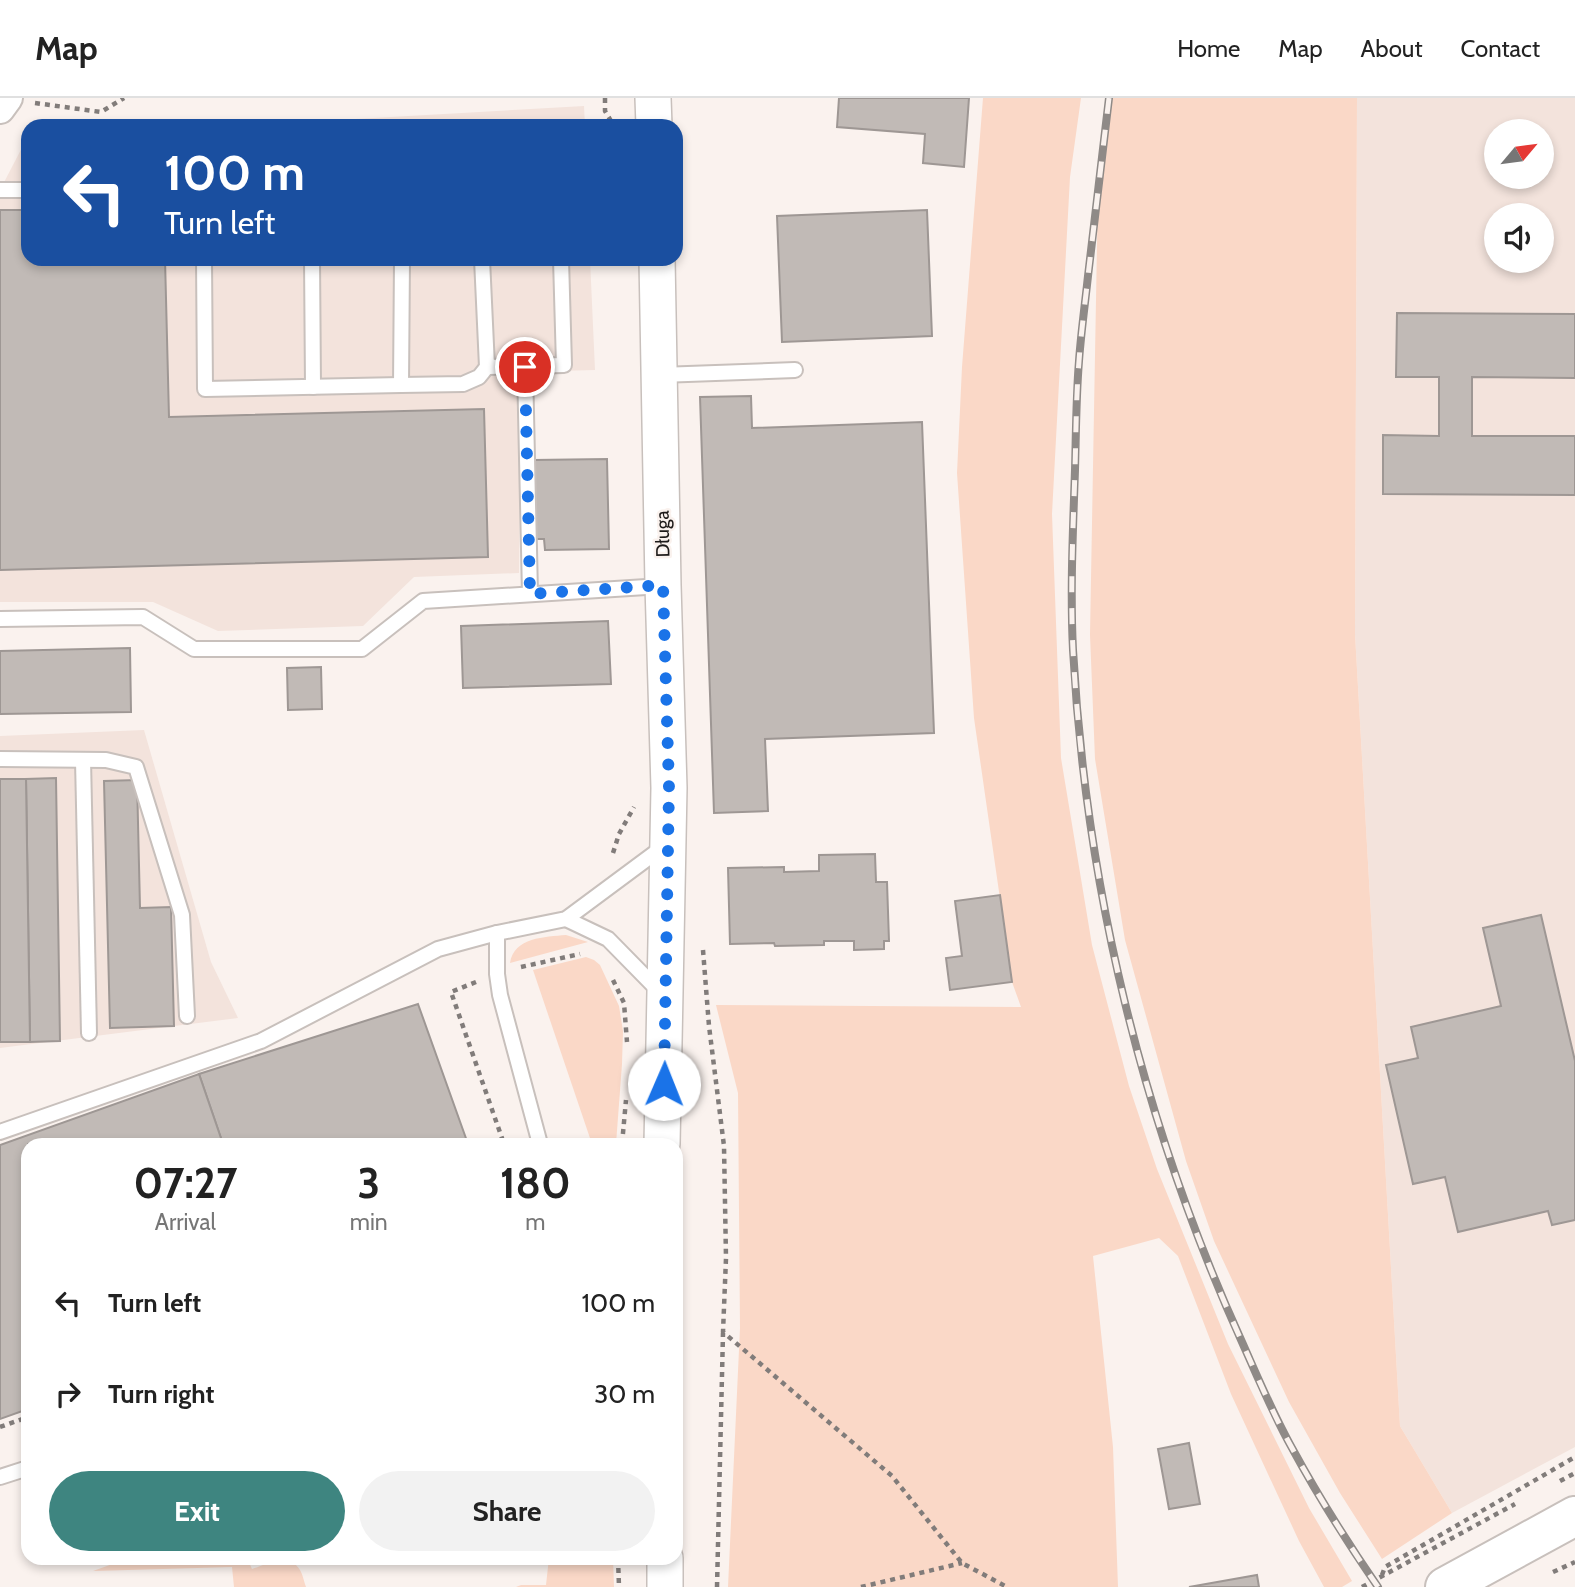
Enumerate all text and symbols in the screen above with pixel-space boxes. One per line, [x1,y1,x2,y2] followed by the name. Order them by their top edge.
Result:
[35,28,98,68] text: Map
[1177,34,1240,63] text: Home
[1278,34,1323,63] text: Map
[1361,34,1423,63] text: About
[1461,34,1540,63] text: Contact
[1484,119,1554,189] north arrow
[1484,119,1554,273] map controls
[164,143,305,202] text: 100 m
[49,147,140,238] icon: left
[164,203,275,242] text: Turn left
[1484,203,1554,273] button: sound
[495,337,555,397] pin
[506,348,544,386] icon: arrive
[651,510,674,558] street label: Długa
[627,1047,701,1121] position arrow
[133,1157,237,1209] text: 07:27
[357,1157,380,1209] text: 3
[500,1157,571,1209] text: 180
[155,1208,216,1236] text: Arrival
[350,1208,388,1236] text: min
[525,1208,545,1236] text: m
[49,1284,87,1322] icon: left
[108,1287,201,1319] text: Turn left
[582,1287,655,1319] text: 100 m
[49,1375,87,1413] icon: right
[108,1378,214,1410] text: Turn right
[594,1378,655,1410] text: 30 m
[49,1471,345,1551] button: Exit
[359,1471,655,1551] button: Share

